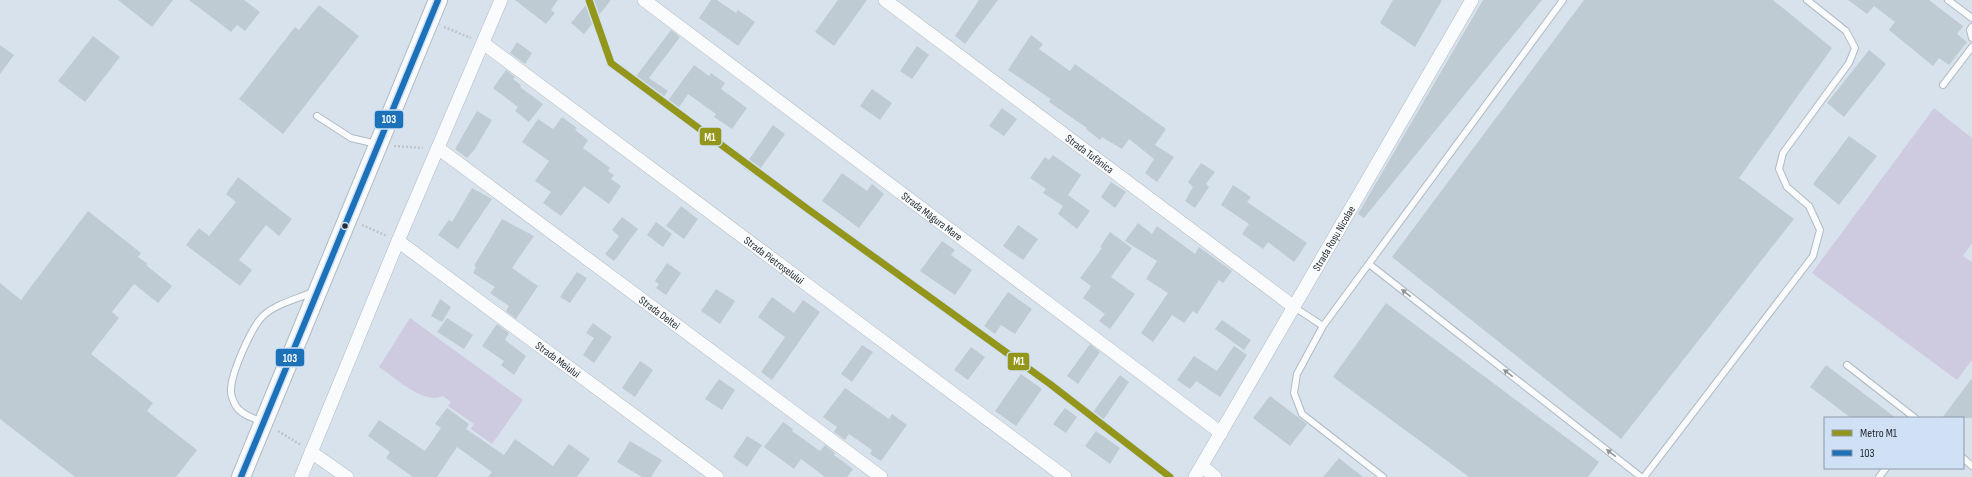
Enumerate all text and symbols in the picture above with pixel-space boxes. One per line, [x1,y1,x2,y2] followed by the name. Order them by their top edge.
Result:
[374,110,404,129] line badge: 103
[382,113,396,126] text: 103
[699,127,722,146] line badge: M1
[704,131,716,144] text: M1
[1063,131,1116,176] street label: Strada Tufănica
[899,189,965,243] street label: Strada Măgura Mare
[1310,203,1358,273] street label: Strada Roșu Nicolae
[340,221,350,231] unlabelled marker
[741,233,807,287] street label: Strada Pietroșelului
[1400,289,1411,297] one-way arrow
[637,293,683,332] street label: Strada Deltei
[533,339,583,380] street label: Strada Meiului
[275,348,305,367] line badge: 103
[283,352,297,365] text: 103
[1007,352,1030,371] line badge: M1
[1013,355,1025,368] text: M1
[1503,369,1514,377] one-way arrow
[1824,417,1964,469] legend
[1860,426,1898,441] text: Metro M1
[1860,446,1875,461] text: 103
[1605,449,1616,457] one-way arrow

